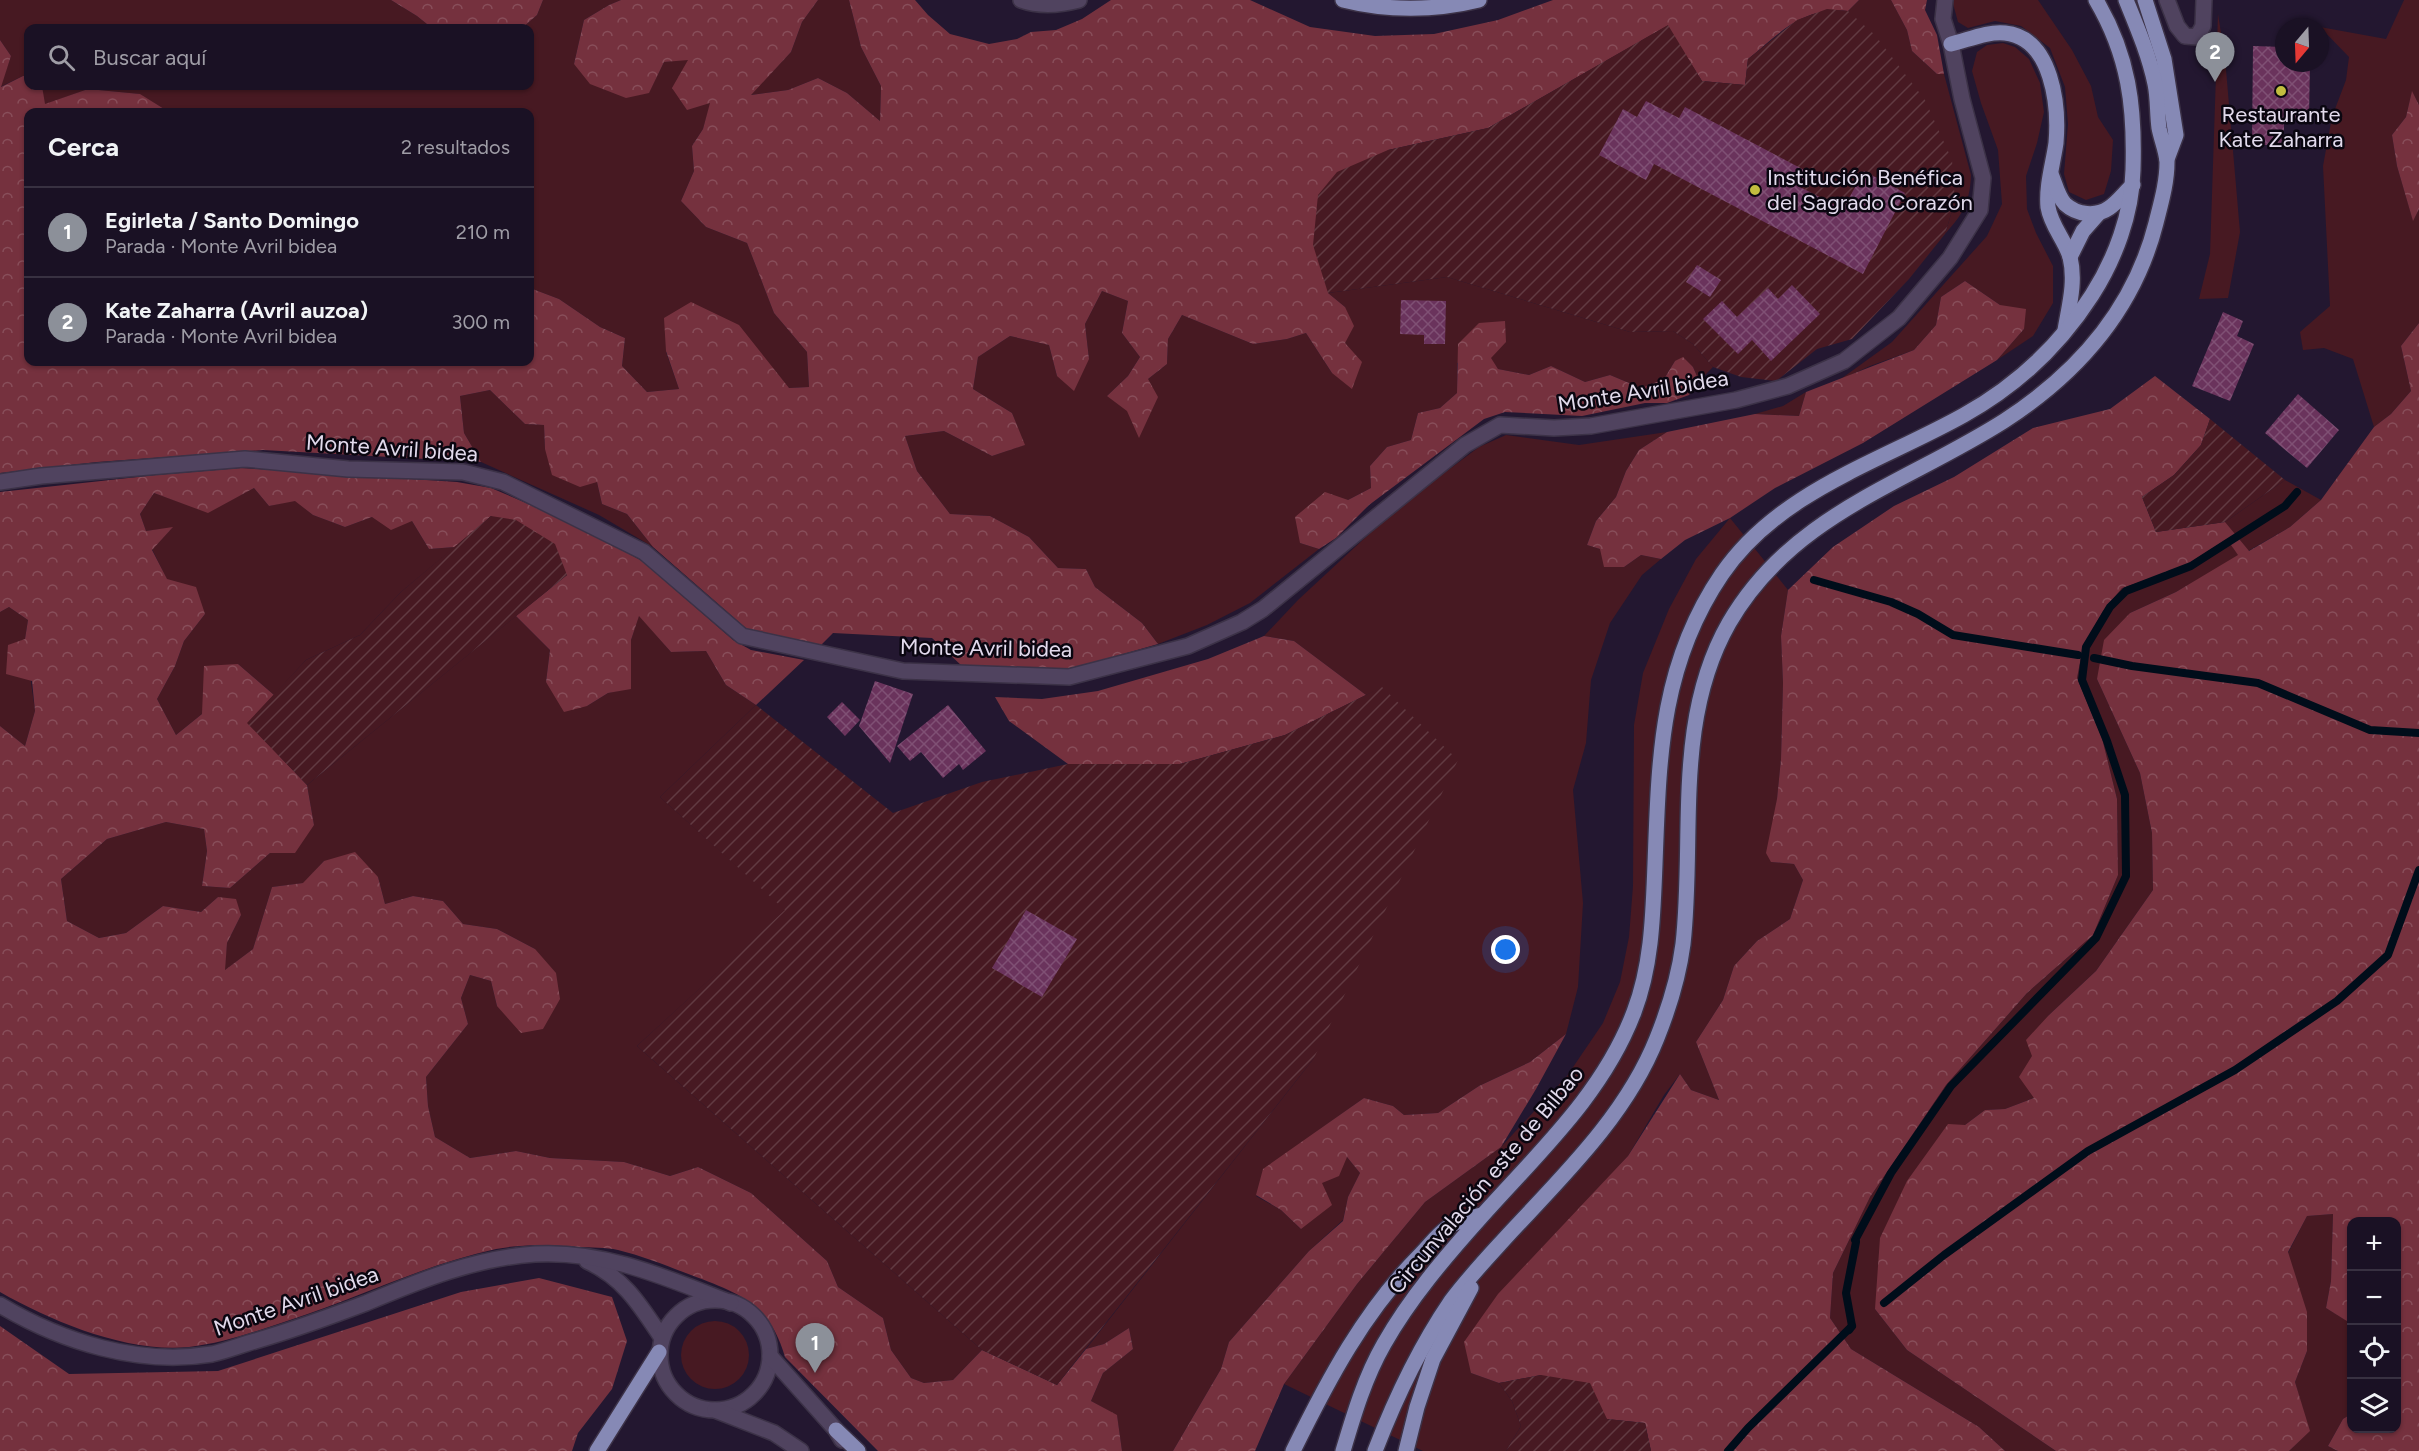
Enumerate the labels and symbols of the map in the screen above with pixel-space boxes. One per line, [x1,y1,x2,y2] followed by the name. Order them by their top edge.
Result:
[2275,18,2329,72] north arrow
[2196,32,2234,82] pin: 2
[2274,84,2288,98] marker: Restaurante Kate Zaharra
[2218,101,2344,153] place label: Restaurante Kate Zaharra
[1767,164,1973,216] place label: Institución Benéfica del Sagrado Corazón
[1748,183,1762,197] marker: Institución Benéfica del Sagrado Corazón
[1556,364,1730,418] street label: Monte Avril bidea
[305,429,479,467] street label: Monte Avril bidea
[900,633,1072,663] street label: Monte Avril bidea
[1491,935,1520,964] your location
[1383,1061,1589,1299] street label: Circunvalación este de Bilbao
[210,1260,382,1342] street label: Monte Avril bidea
[796,1324,834,1373] pin: 1

